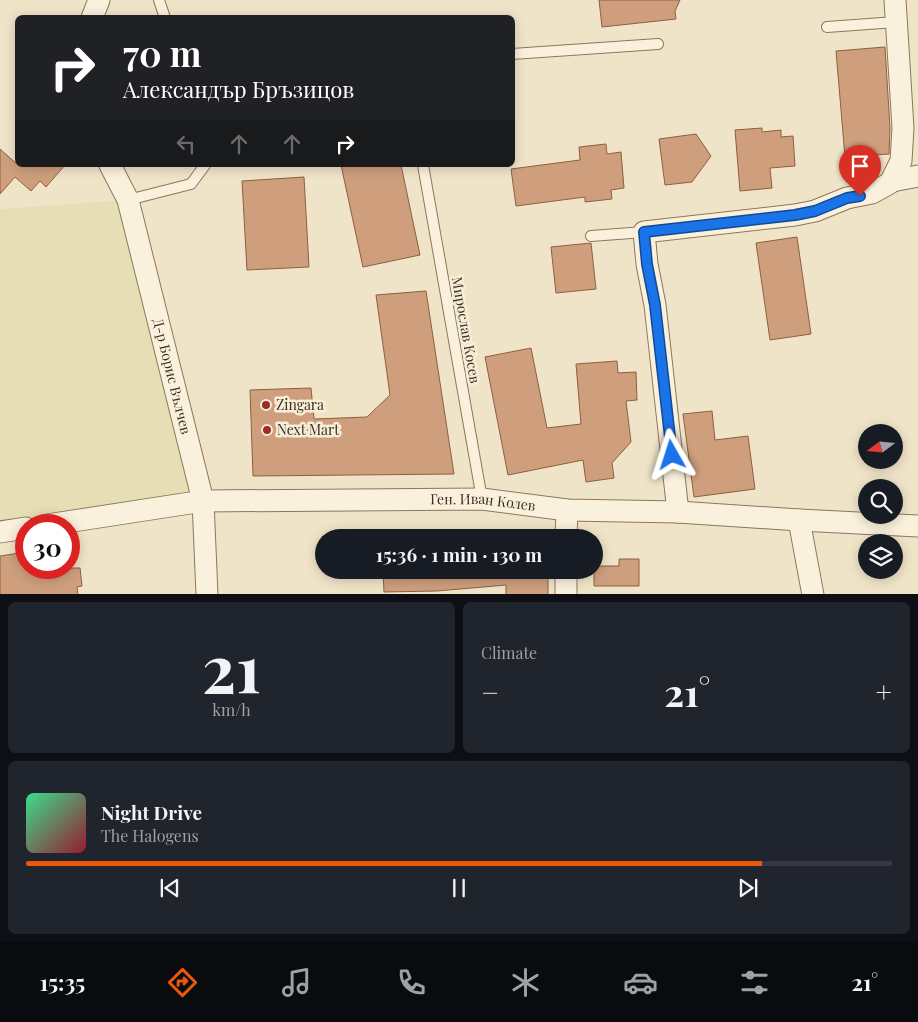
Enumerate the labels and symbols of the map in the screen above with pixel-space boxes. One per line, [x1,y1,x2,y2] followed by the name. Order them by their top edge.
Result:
[839,145,881,196] pin
[448,275,485,385] street label: Мирослав Косев
[149,316,196,437] street label: Д-р Борис Вълчев
[276,395,324,414] place label: Zingara
[260,399,272,411] marker: Zingara
[277,420,340,439] place label: Next Mart
[261,424,273,436] marker: Next Mart
[858,424,902,469] north arrow
[645,428,697,480] position arrow
[430,489,537,515] street label: Ген. Иван Колев
[15,514,80,579] speed limit sign: 30

